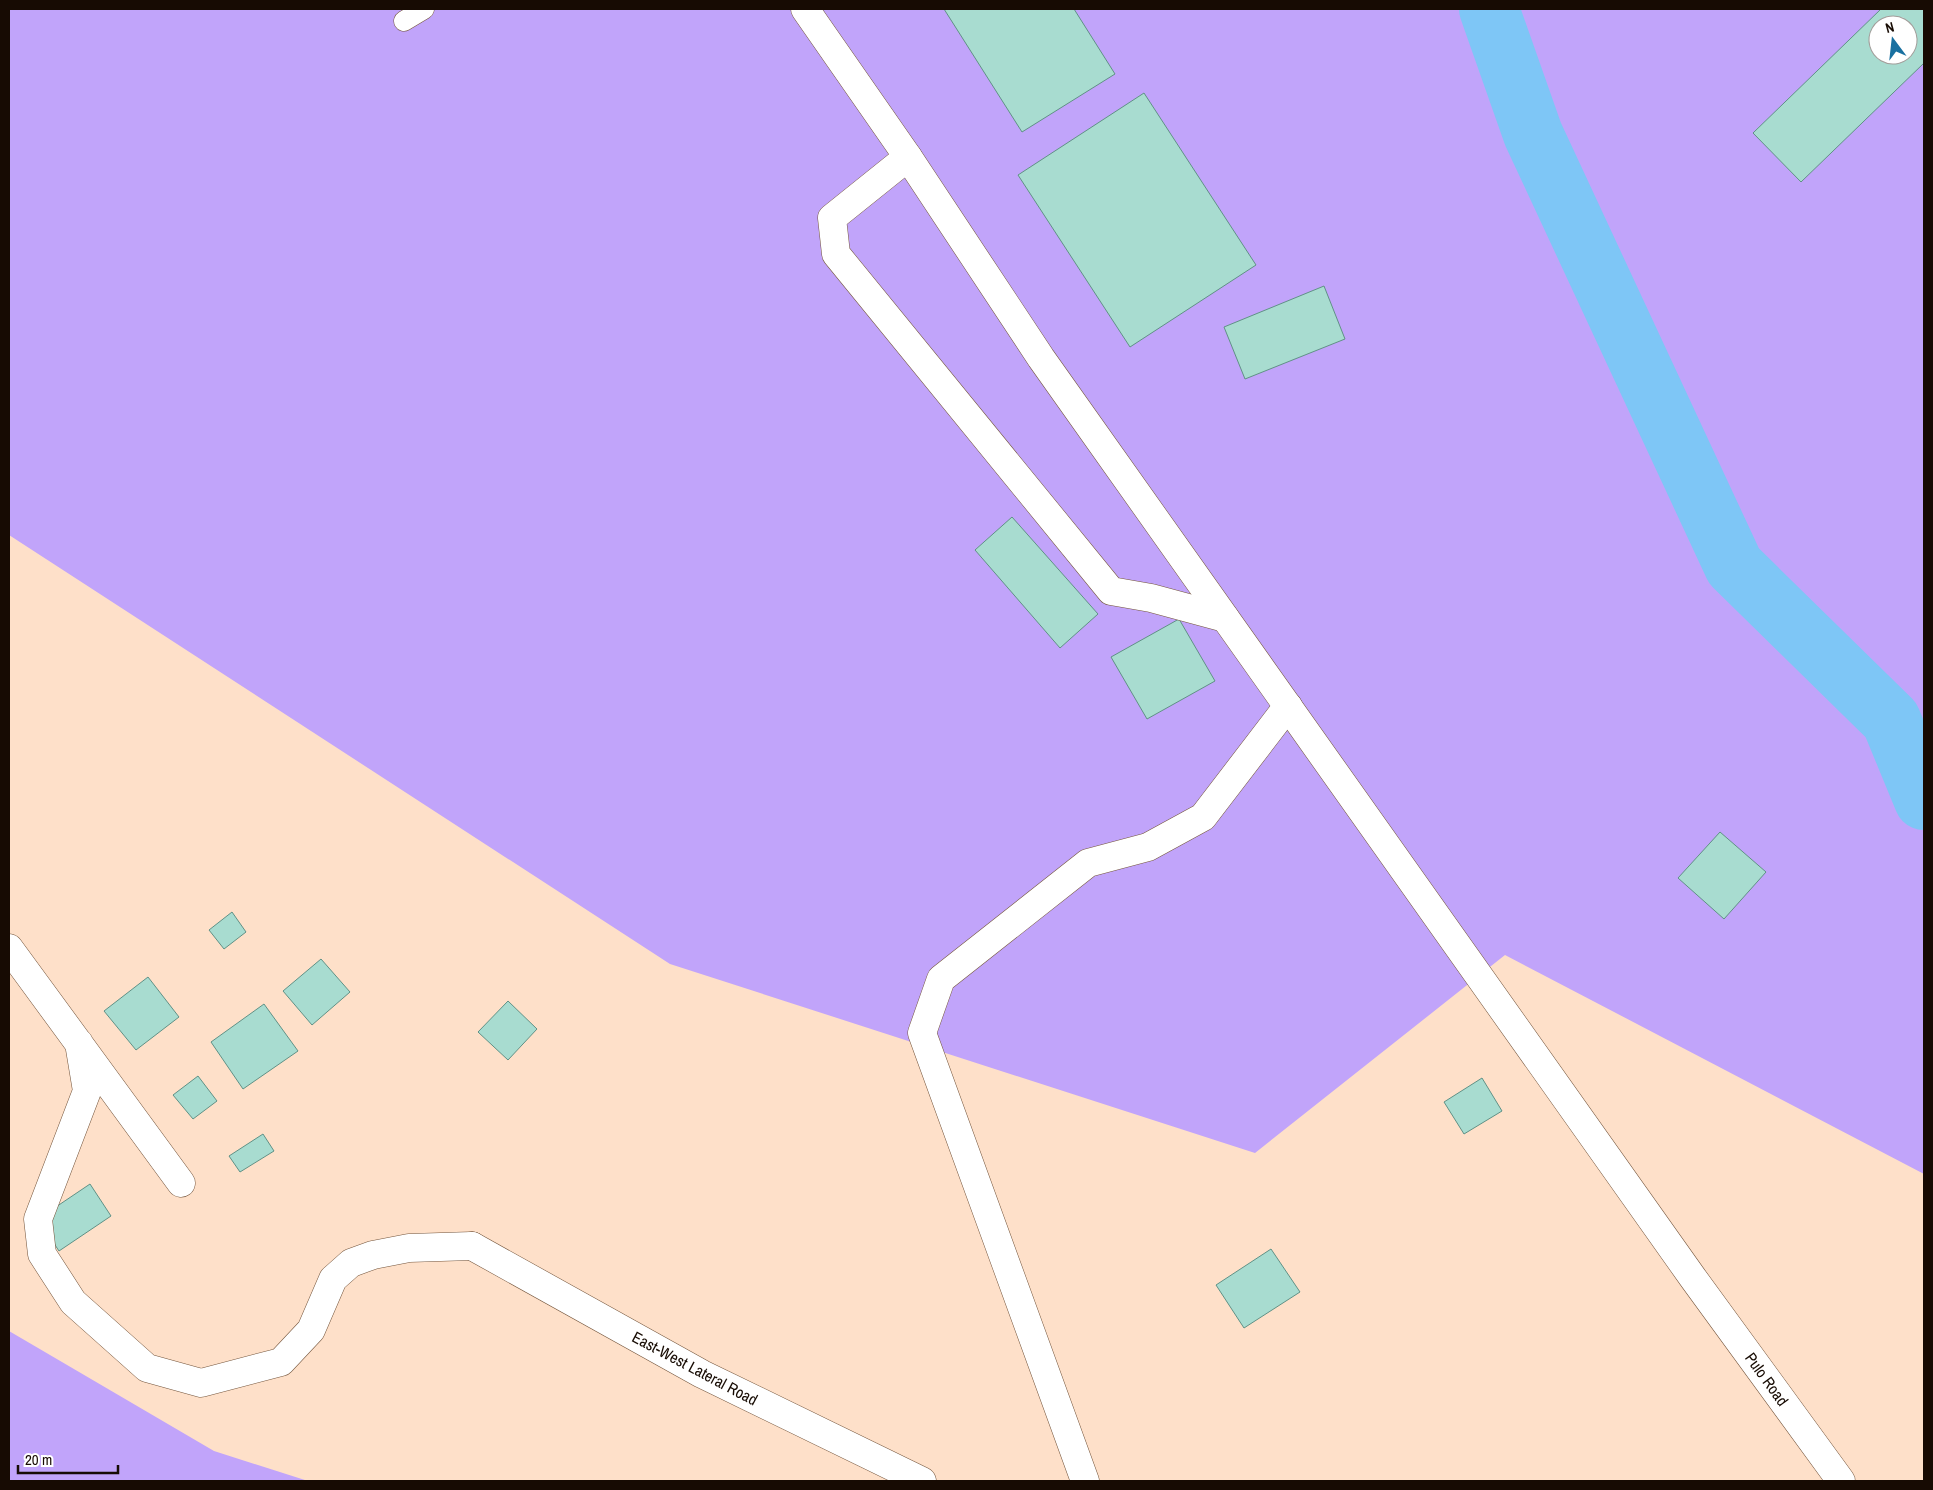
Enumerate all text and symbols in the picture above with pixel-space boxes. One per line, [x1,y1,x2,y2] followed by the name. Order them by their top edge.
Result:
[1868,15,1918,65] north arrow
[1883,18,1896,37] text: N
[628,1326,762,1410] street label: East-West Lateral Road
[1740,1348,1794,1410] street label: Pulo Road
[18,1442,118,1474] scale bar
[25,1449,52,1470] text: 20 m

